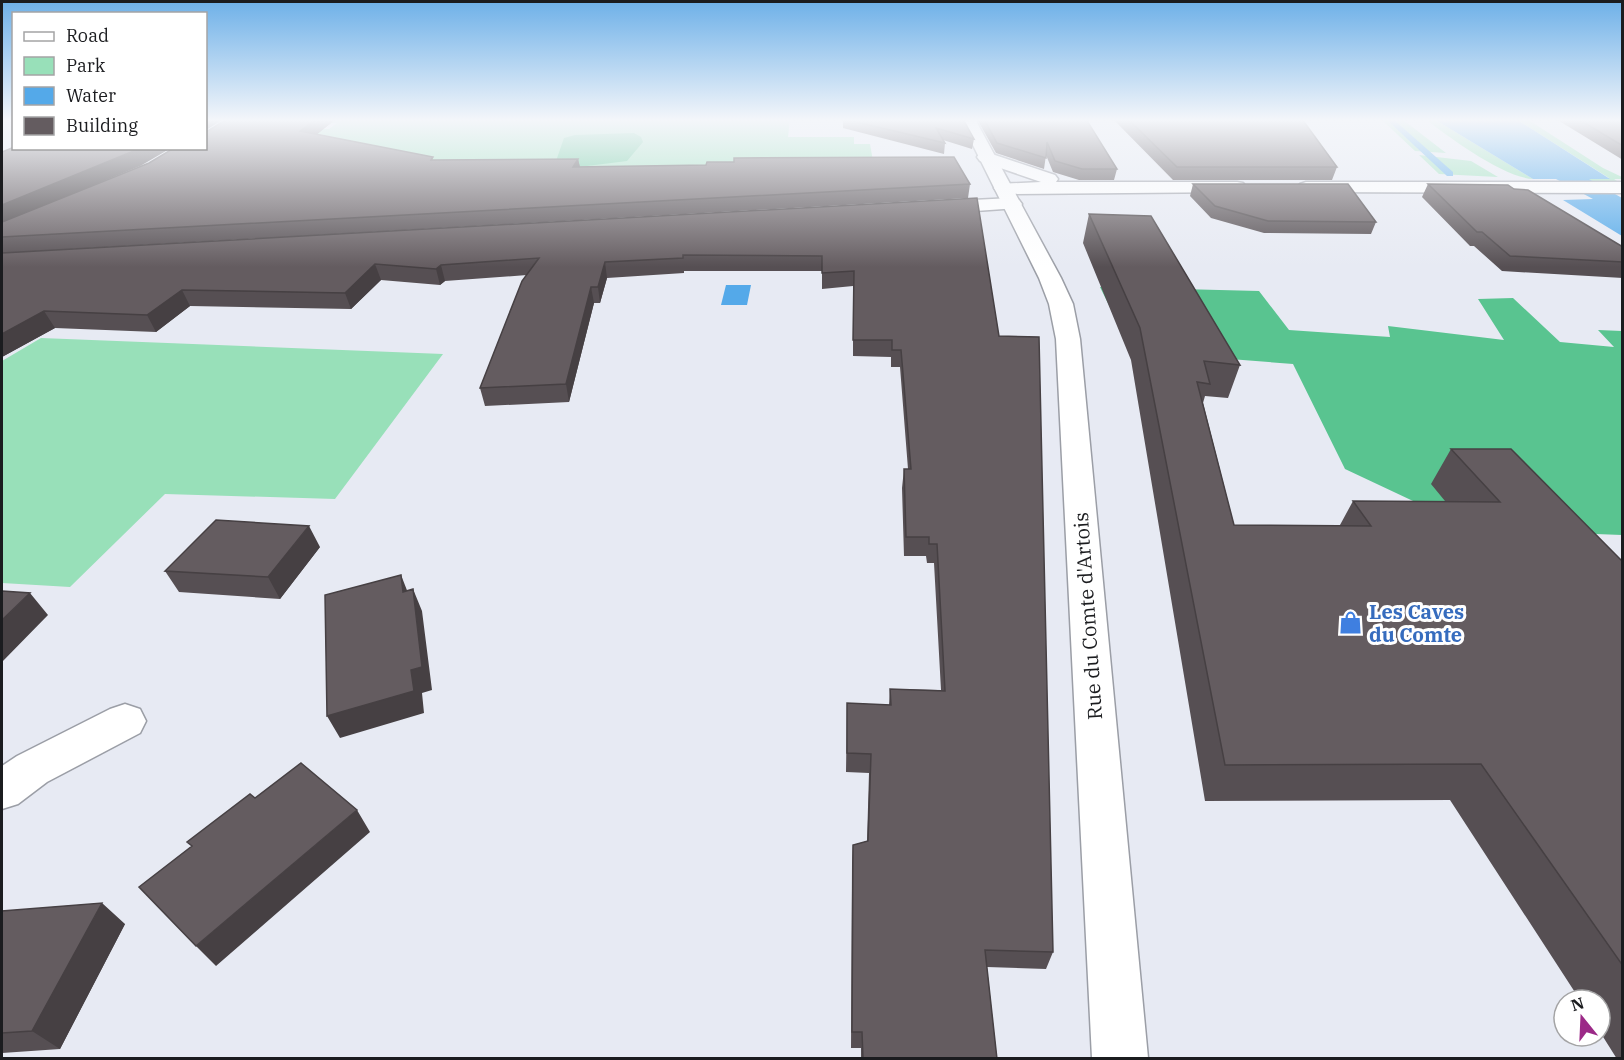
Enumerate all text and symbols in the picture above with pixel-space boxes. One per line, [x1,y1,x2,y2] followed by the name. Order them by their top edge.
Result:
[12,12,207,150] legend
[66,24,109,47] text: Road
[66,54,106,77] text: Park
[66,84,116,107] text: Water
[66,114,138,137] text: Building
[1067,511,1108,721] street label: Rue du Comte d'Artois
[1369,598,1464,648] place label: Les Caves du Comte
[1338,610,1364,636] shop icon: Les Caves du Comte
[1552,988,1612,1048] north arrow
[1568,992,1586,1015] text: N

